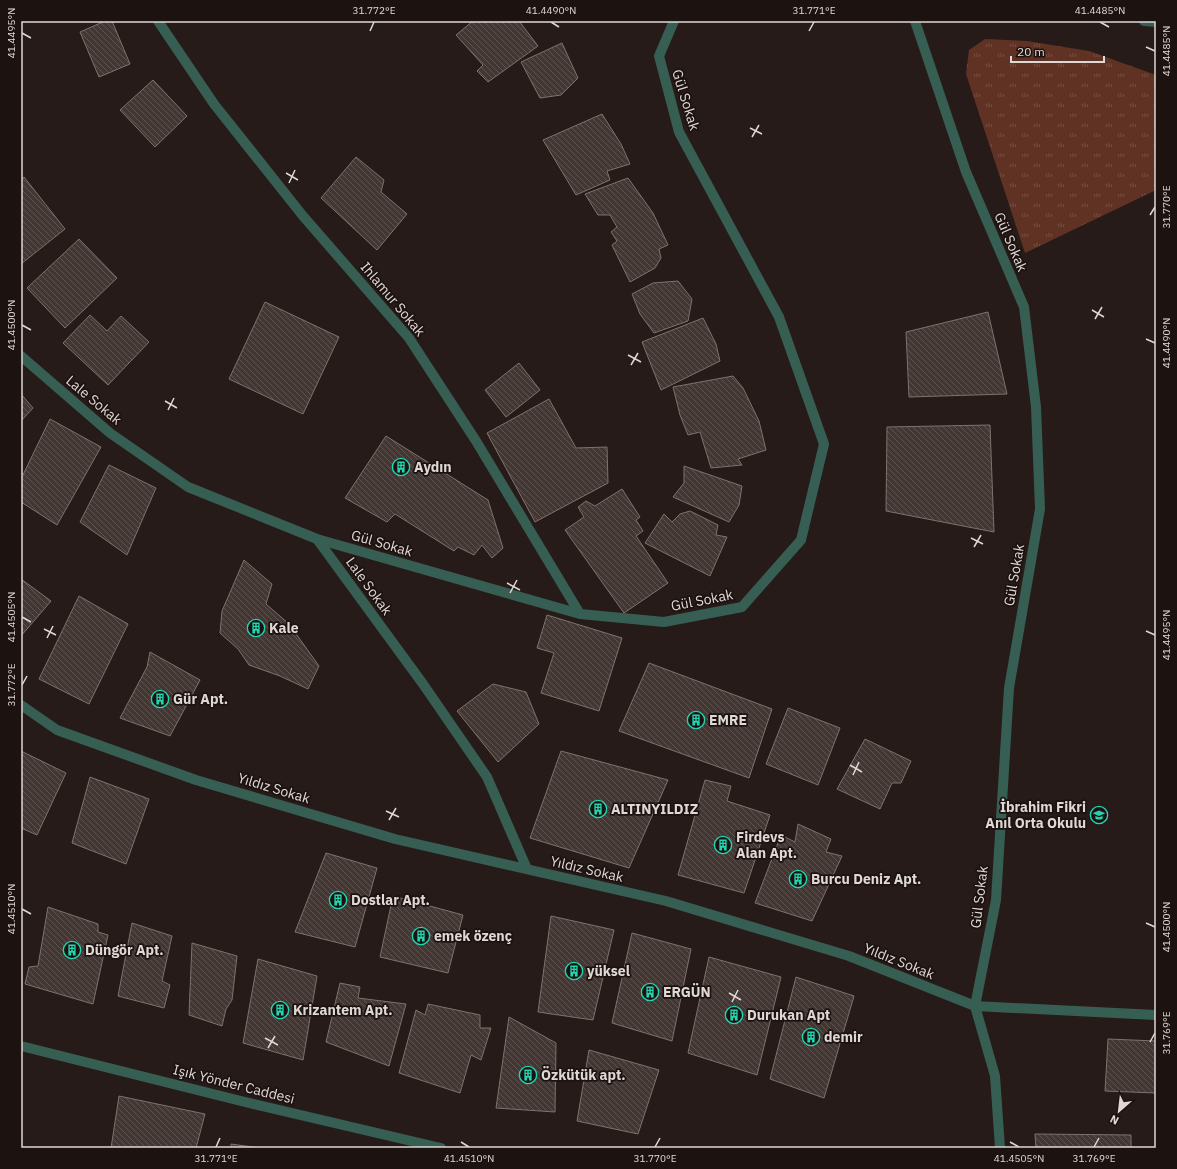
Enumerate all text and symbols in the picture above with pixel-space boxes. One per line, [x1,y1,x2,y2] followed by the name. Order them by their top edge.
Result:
[352,4,396,17] text: 31.772°E
[526,4,576,17] text: 41.4490°N
[792,4,836,17] text: 31.771°E
[1075,4,1125,17] text: 41.4485°N
[5,8,18,58] text: 41.4495°N
[1160,26,1173,76] text: 41.4485°N
[1011,38,1104,64] scale bar
[1017,44,1045,59] text: 20 m
[668,67,704,133] street label: Gül Sokak
[1160,185,1173,229] text: 31.770°E
[990,210,1032,275] street label: Gül Sokak
[357,258,430,340] street label: Ihlamur Sokak
[5,300,18,350] text: 41.4500°N
[1160,318,1173,368] text: 41.4490°N
[62,371,126,429] street label: Lale Sokak
[391,457,411,477] building icon: Aydın
[414,458,452,476] place label: Aydın
[349,526,415,560] street label: Gül Sokak
[1000,542,1028,608] street label: Gül Sokak
[342,553,396,619] street label: Lale Sokak
[669,585,735,615] street label: Gül Sokak
[5,592,18,642] text: 41.4505°N
[1160,610,1173,660] text: 41.4495°N
[246,618,266,638] building icon: Kale
[269,619,299,637] place label: Kale
[5,663,18,707] text: 31.772°E
[150,689,170,709] building icon: Gür Apt.
[173,690,228,708] place label: Gür Apt.
[686,710,706,730] building icon: EMRE
[709,711,747,729] place label: EMRE
[236,768,313,808] street label: Yıldız Sokak
[985,798,1086,832] place label: İbrahim Fikri Anıl Orta Okulu
[588,799,608,819] building icon: ALTINYILDIZ
[611,800,698,818] place label: ALTINYILDIZ
[1089,805,1109,825] school or university icon: İbrahim Fikri Anıl Orta Okulu
[736,828,797,862] place label: Firdevs Alan Apt.
[713,835,733,855] building icon: Firdevs Alan Apt.
[549,852,626,886] street label: Yıldız Sokak
[966,864,992,929] street label: Gül Sokak
[788,869,808,889] building icon: Burcu Deniz Apt.
[811,870,921,888] place label: Burcu Deniz Apt.
[5,884,18,934] text: 41.4510°N
[328,890,348,910] building icon: Dostlar Apt.
[351,891,430,909] place label: Dostlar Apt.
[1160,902,1173,952] text: 41.4500°N
[411,926,431,946] building icon: emek özenç
[434,927,512,945] place label: emek özenç
[861,939,938,984] street label: Yıldız Sokak
[62,940,82,960] building icon: Düngör Apt.
[85,941,164,959] place label: Düngör Apt.
[564,961,584,981] building icon: yüksel
[587,962,630,980] place label: yüksel
[640,982,660,1002] building icon: ERGÜN
[663,983,711,1001] place label: ERGÜN
[270,1000,290,1020] building icon: Krizantem Apt.
[293,1001,393,1019] place label: Krizantem Apt.
[724,1005,744,1025] building icon: Durukan Apt
[747,1006,830,1024] place label: Durukan Apt
[1160,1011,1173,1055] text: 31.769°E
[801,1027,821,1047] building icon: demir
[824,1028,863,1046] place label: demir
[171,1060,297,1108] street label: Işık Yönder Caddesi
[518,1065,538,1085] building icon: Özkütük apt.
[541,1066,626,1084] place label: Özkütük apt.
[1099,1091,1139,1131] north arrow
[1107,1112,1121,1128] text: N
[194,1152,238,1165] text: 31.771°E
[444,1152,494,1165] text: 41.4510°N
[633,1152,677,1165] text: 31.770°E
[994,1152,1044,1165] text: 41.4505°N
[1072,1152,1116,1165] text: 31.769°E

